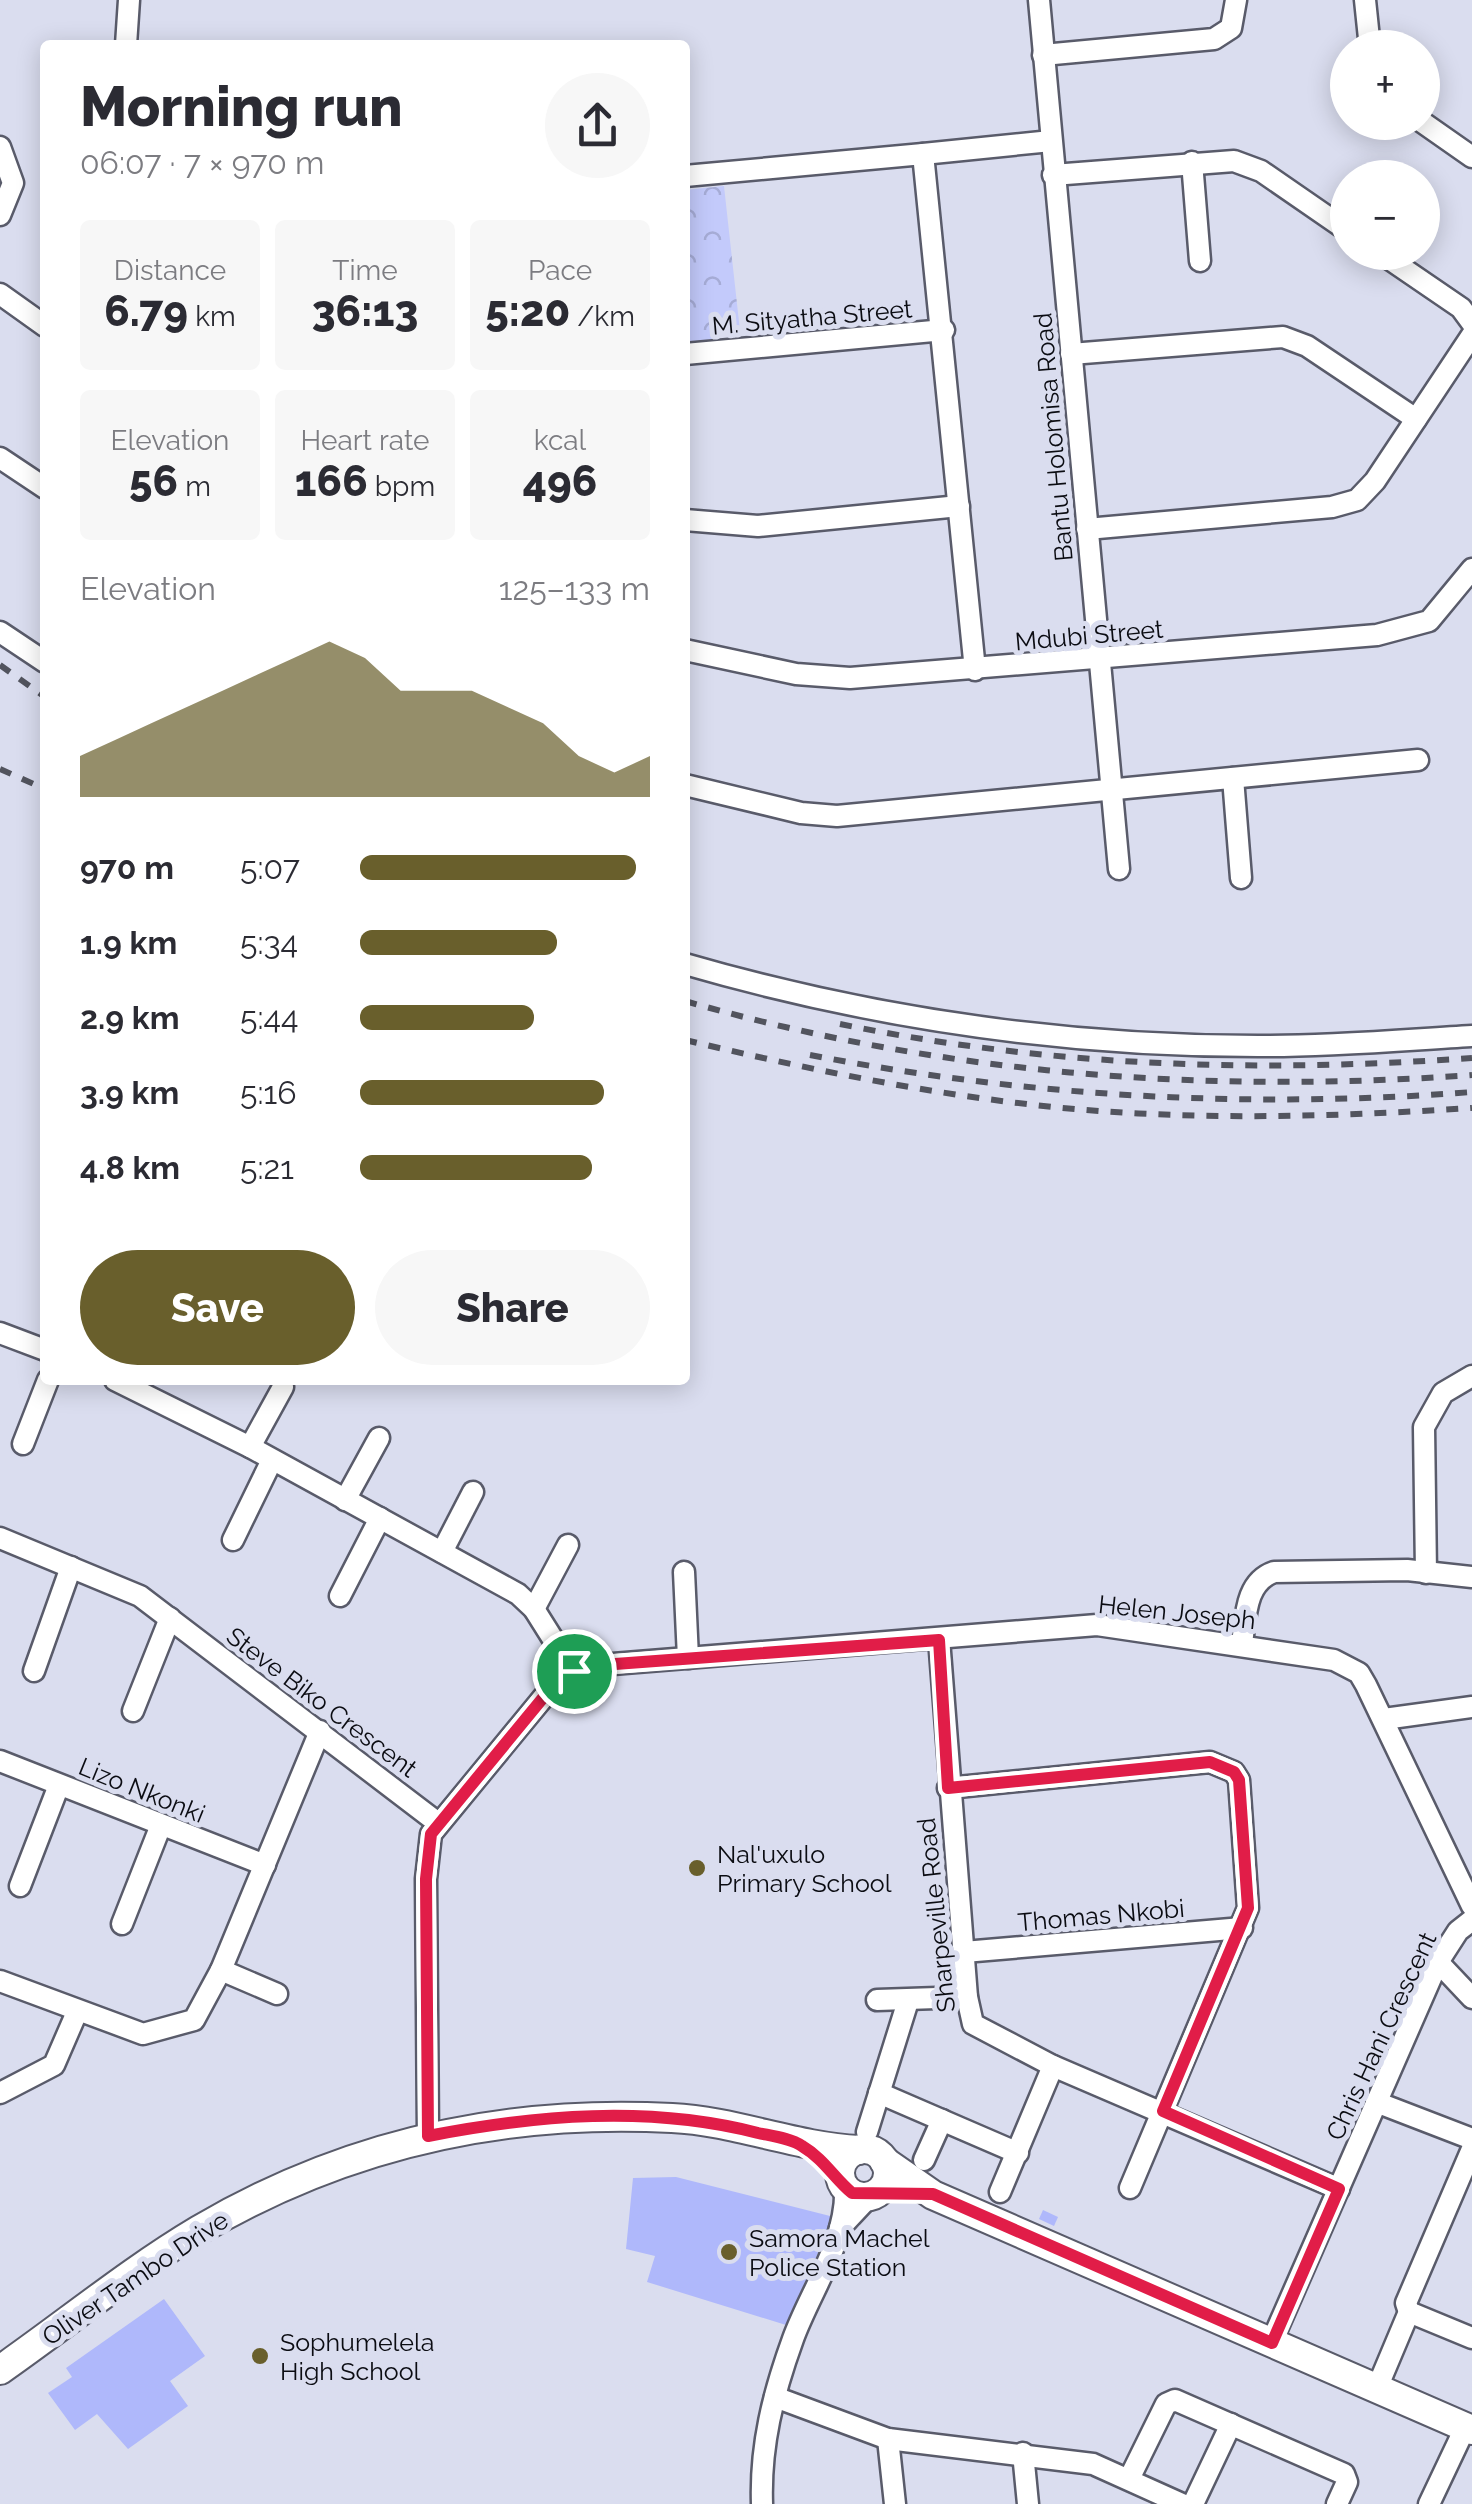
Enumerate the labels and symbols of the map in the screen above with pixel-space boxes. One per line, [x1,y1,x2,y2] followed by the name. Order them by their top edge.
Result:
[711,293,914,341] street label: M. Sityatha Street
[1027,311,1079,563] street label: Bantu Holomisa Road
[1014,614,1165,656] street label: Mdubi Street
[1097,1589,1257,1635] street label: Helen Joseph
[221,1621,424,1784] street label: Steve Biko Crescent
[532,1629,617,1714] pin
[75,1751,209,1829] street label: Lizo Nkonki
[911,1816,961,2014] street label: Sharpeville Road
[717,1839,892,1898] place label: Nal'uxulo Primary School
[686,1857,708,1879] marker: Nal'uxulo Primary School
[1016,1893,1186,1937] street label: Thomas Nkobi
[1320,1927,1443,2145] street label: Chris Hani Crescent
[36,2205,234,2351] street label: Oliver Tambo Drive
[749,2223,930,2282] place label: Samora Machel Police Station
[718,2241,740,2263] marker: Samora Machel Police Station
[280,2327,434,2386] place label: Sophumelela High School
[249,2345,271,2367] marker: Sophumelela High School

